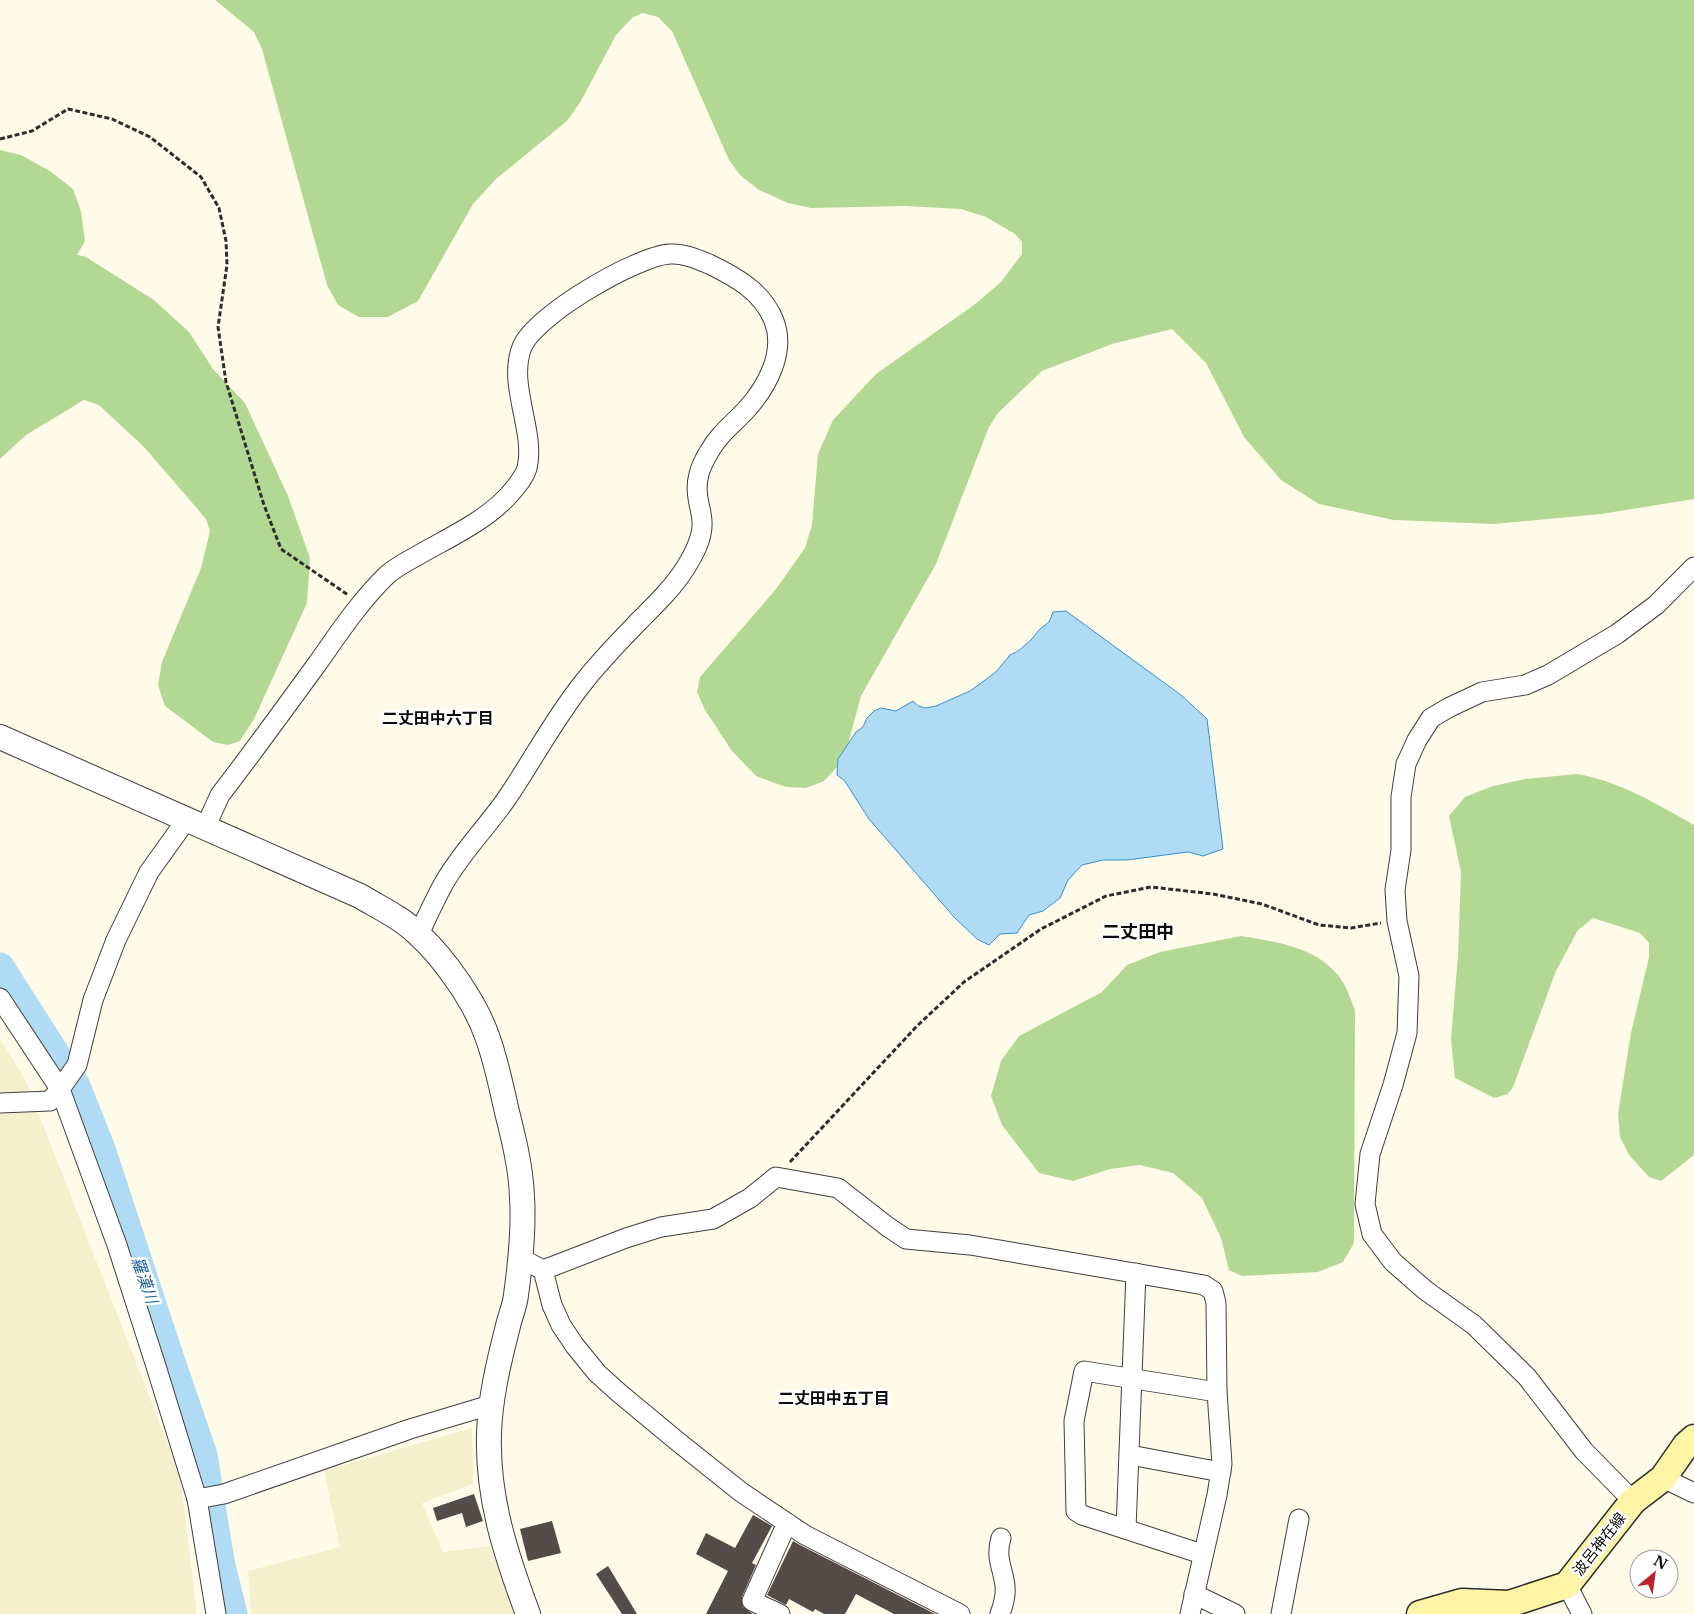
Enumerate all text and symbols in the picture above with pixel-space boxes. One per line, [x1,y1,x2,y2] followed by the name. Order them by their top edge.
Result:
[382,708,494,728] district label: 二丈田中六丁目
[1102,921,1174,943] district label: 二丈田中
[128,1254,163,1308] water label: 羅漢川
[778,1388,890,1408] district label: 二丈田中五丁目
[1568,1509,1630,1579] street label: 波呂神在線
[1629,1549,1679,1599] north arrow
[1650,1552,1670,1574] text: N

